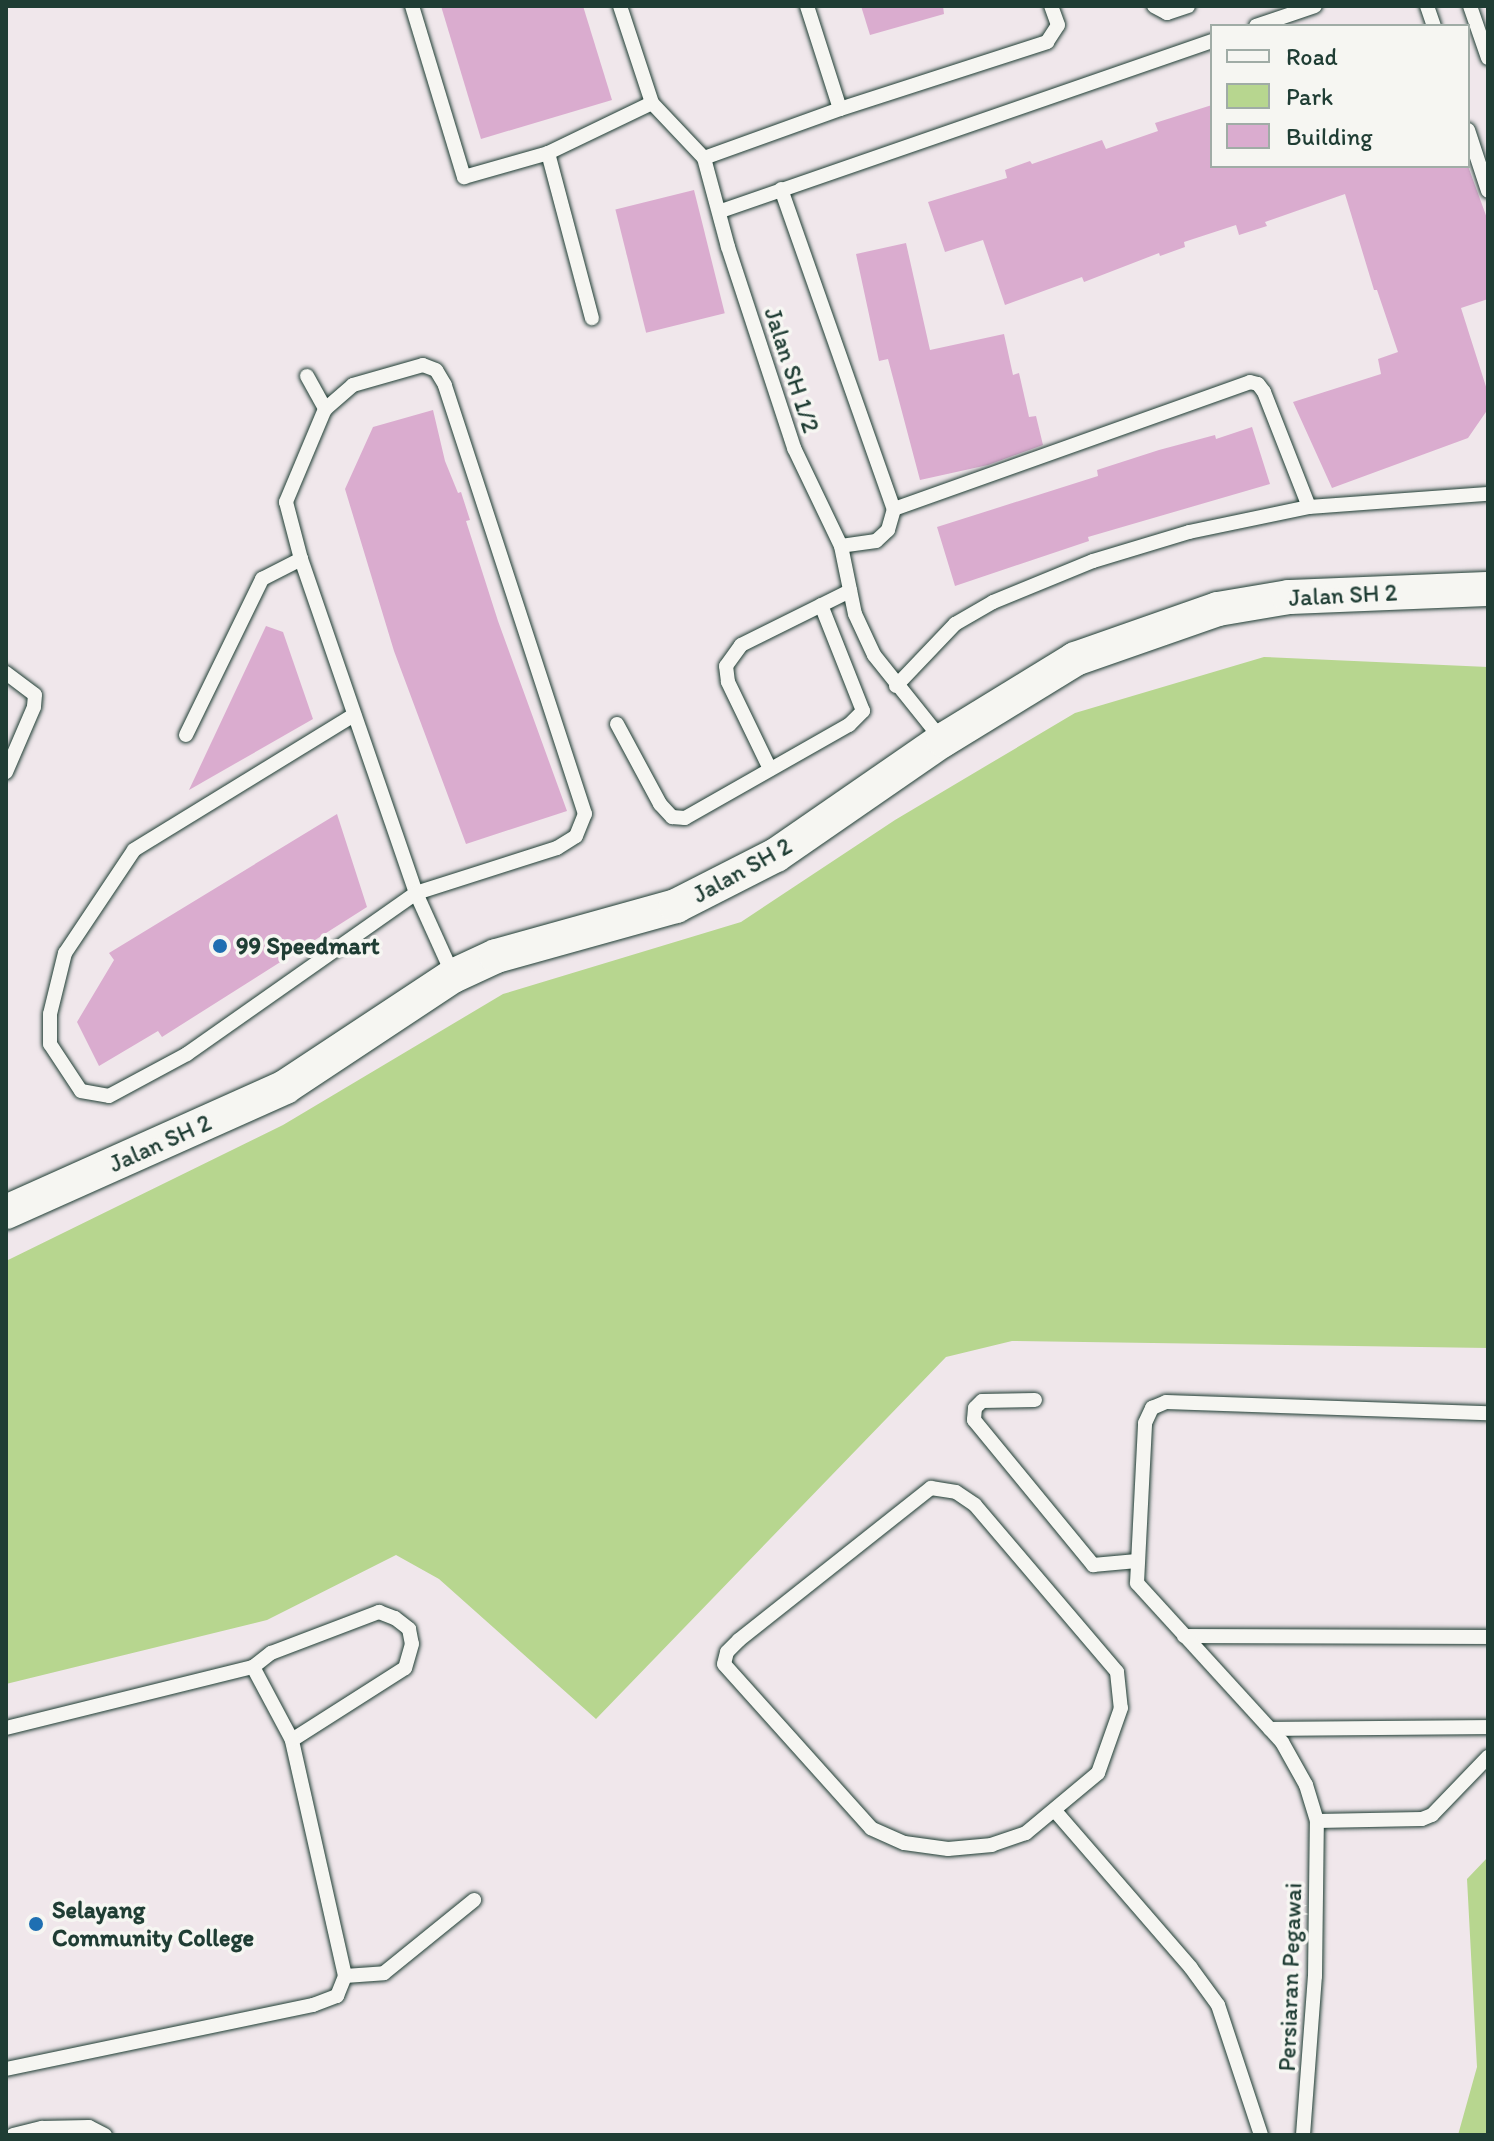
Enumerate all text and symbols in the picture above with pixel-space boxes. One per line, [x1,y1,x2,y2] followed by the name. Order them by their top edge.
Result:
[1210,24,1470,168] legend
[1286,42,1338,71] text: Road
[1286,82,1333,111] text: Park
[1286,122,1373,151] text: Building
[758,304,826,436] street label: Jalan SH 1/2
[1288,578,1398,612] street label: Jalan SH 2
[688,831,796,909] street label: Jalan SH 2
[236,932,380,960] place label: 99 Speedmart
[211,937,229,955] marker: 99 Speedmart
[105,1108,215,1178] street label: Jalan SH 2
[1272,1883,1308,2071] street label: Persiaran Pegawai
[52,1896,254,1952] place label: Selayang Community College
[27,1915,45,1933] marker: Selayang Community College

